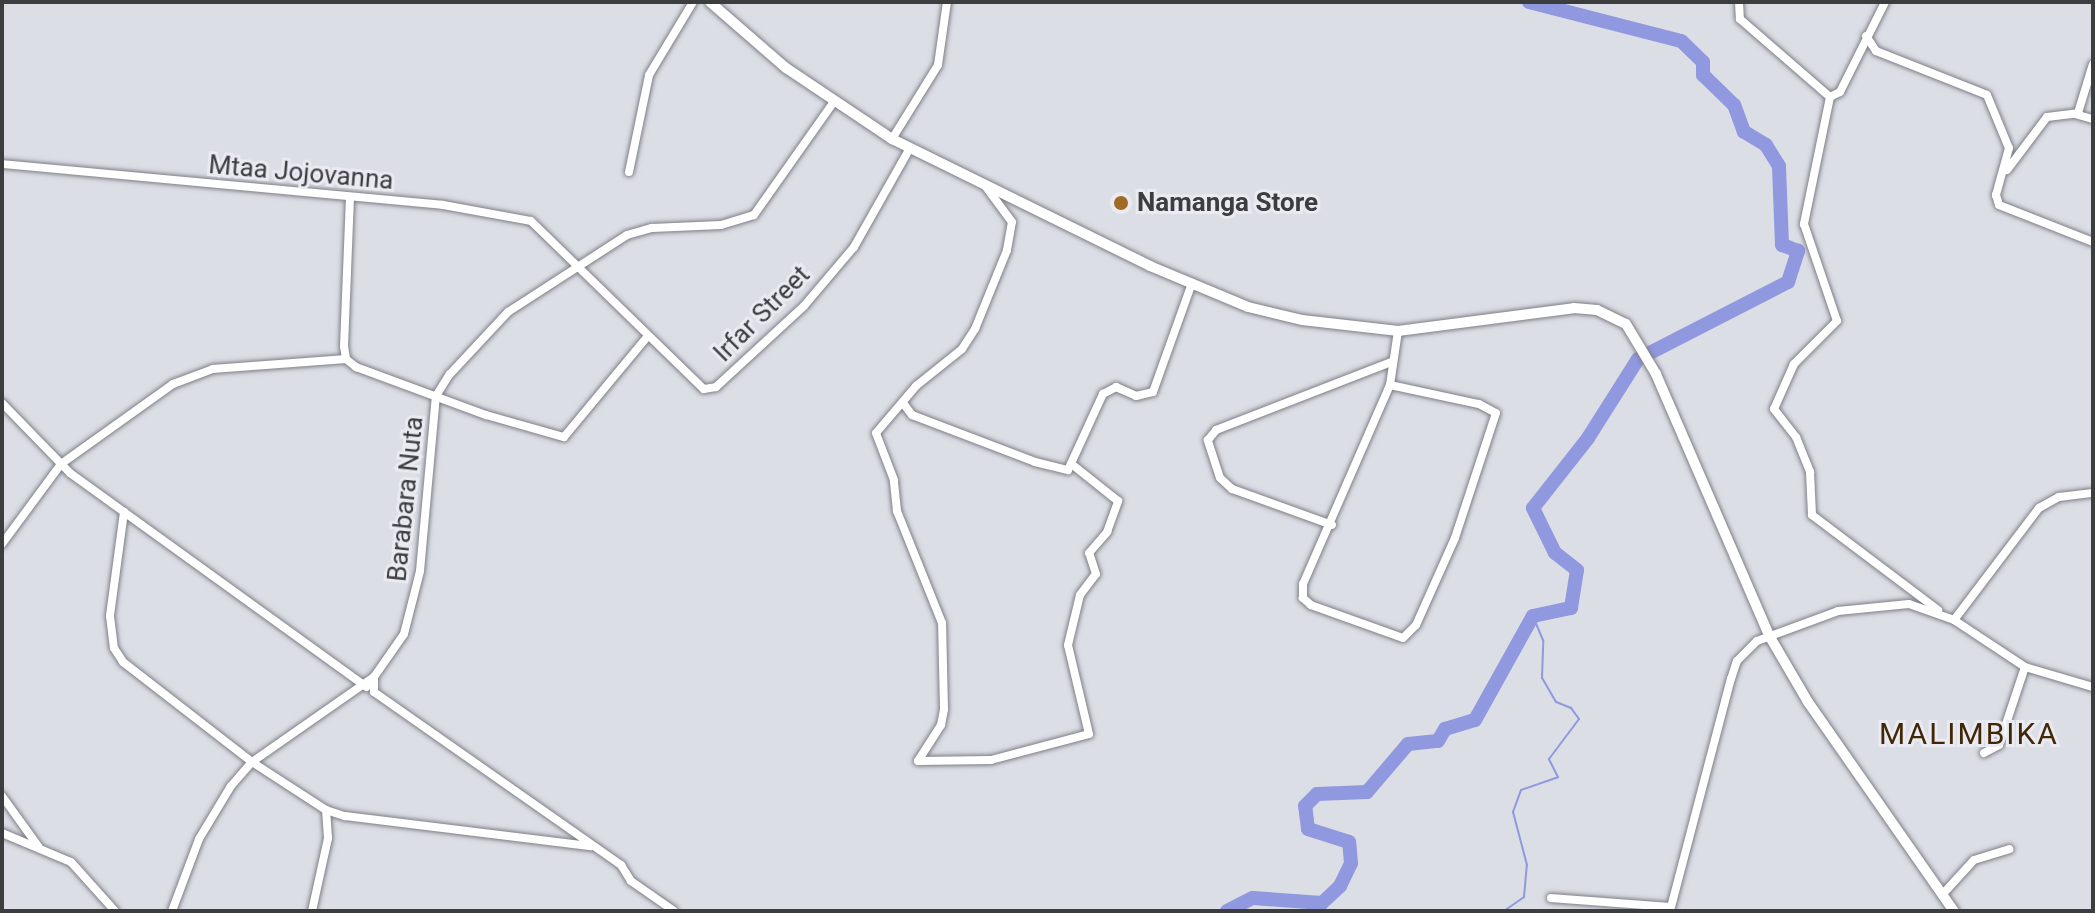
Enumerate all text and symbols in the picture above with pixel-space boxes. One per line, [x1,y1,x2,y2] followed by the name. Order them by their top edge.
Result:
[207,149,395,197] street label: Mtaa Jojovanna
[1137,187,1318,219] place label: Namanga Store
[1112,194,1130,212] marker: Namanga Store
[707,259,817,369] street label: Irfar Street
[382,415,430,583] street label: Barabara Nuta
[1879,716,2059,752] district label: MALIMBIKA

